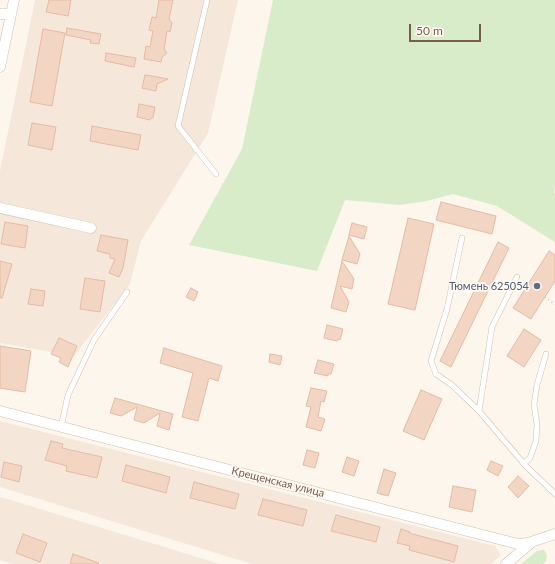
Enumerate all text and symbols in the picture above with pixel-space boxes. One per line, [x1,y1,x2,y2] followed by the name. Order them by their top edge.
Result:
[411,16,483,42] scale bar
[416,23,443,38] text: 50 m
[449,279,529,293] place label: Тюмень 625054
[532,281,542,291] marker: Тюмень 625054
[230,464,326,500] street label: Крещенская улица

